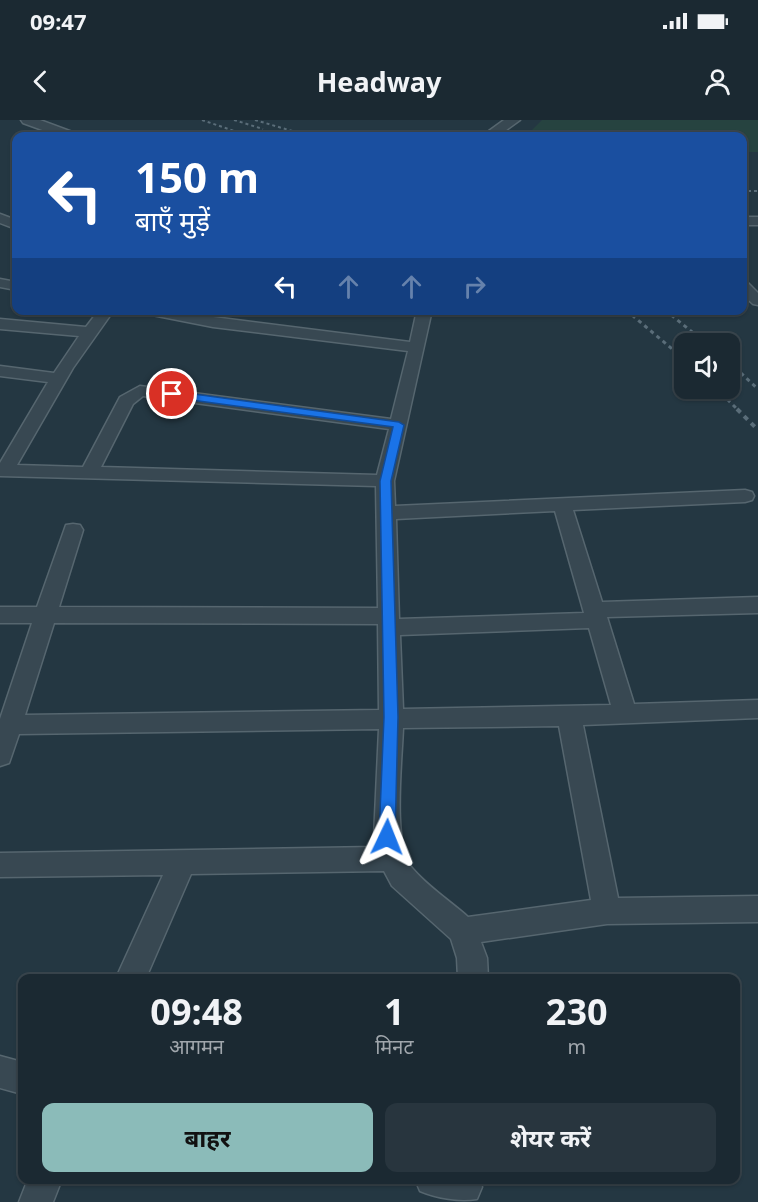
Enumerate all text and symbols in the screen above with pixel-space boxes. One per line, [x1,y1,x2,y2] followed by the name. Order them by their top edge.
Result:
[30,6,87,36] text: 09:47
[317,63,441,100] text: Headway
[24,65,57,98] icon: back
[701,65,734,98] icon: person
[135,148,259,205] text: 150 m
[36,156,114,234] icon: left
[135,202,210,239] text: बाएँ मुड़ें
[269,270,302,303] icon: left
[332,270,365,303] icon: ahead
[395,270,428,303] icon: ahead
[458,270,491,303] icon: right
[674,333,740,399] map controls
[674,333,740,399] button: sound
[146,368,197,419] pin
[155,377,188,410] icon: arrive
[355,805,419,869] position arrow
[150,987,243,1036] text: 09:48
[384,987,405,1036] text: 1
[546,987,608,1036] text: 230
[169,1033,224,1060] text: आगमन
[375,1033,414,1060] text: मिनट
[567,1033,586,1060] text: m
[42,1103,373,1172] button: बाहर
[385,1103,716,1172] button: शेयर करें

